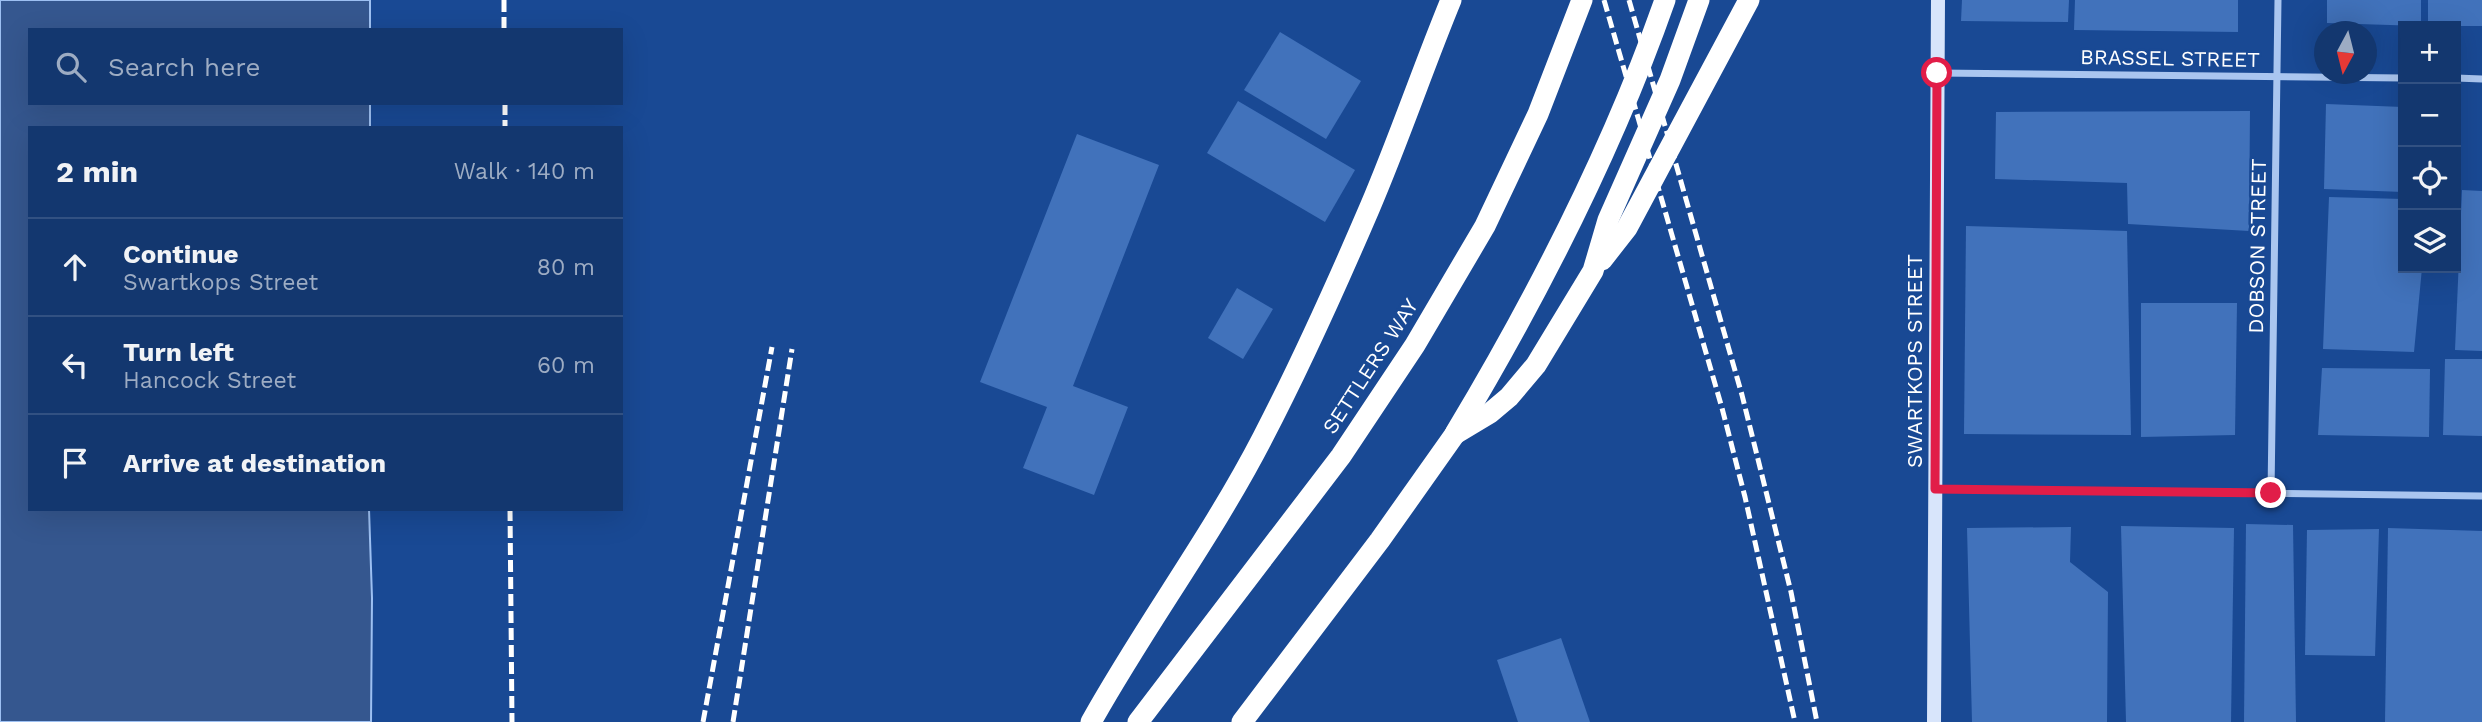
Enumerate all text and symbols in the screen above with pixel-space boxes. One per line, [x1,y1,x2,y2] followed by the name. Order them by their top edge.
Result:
[2314,21,2377,84] north arrow
[2398,21,2461,273] map controls
[2398,21,2461,84] button: +
[28,28,623,105] search box
[2080,44,2260,72] street label: BRASSEL STREET
[52,48,90,86] icon: search
[108,52,260,82] text: Search here
[1921,57,1952,88] route start
[2398,84,2461,147] button: −
[2398,147,2461,210] button: locate
[56,154,138,189] text: 2 min
[454,158,595,185] text: Walk · 140 m
[2243,158,2271,334] street label: DOBSON STREET
[2398,210,2461,273] button: layers
[123,239,239,269] text: Continue
[56,248,94,286] icon: ahead
[537,254,595,281] text: 80 m
[1902,254,1927,468] street label: SWARTKOPS STREET
[123,269,318,296] text: Swartkops Street
[1317,294,1423,438] street label: SETTLERS WAY
[123,337,234,367] text: Turn left
[56,346,94,384] icon: left
[537,352,595,379] text: 60 m
[123,367,296,394] text: Hancock Street
[56,444,94,482] icon: arrive
[123,448,386,478] text: Arrive at destination
[2255,477,2286,508] route end

